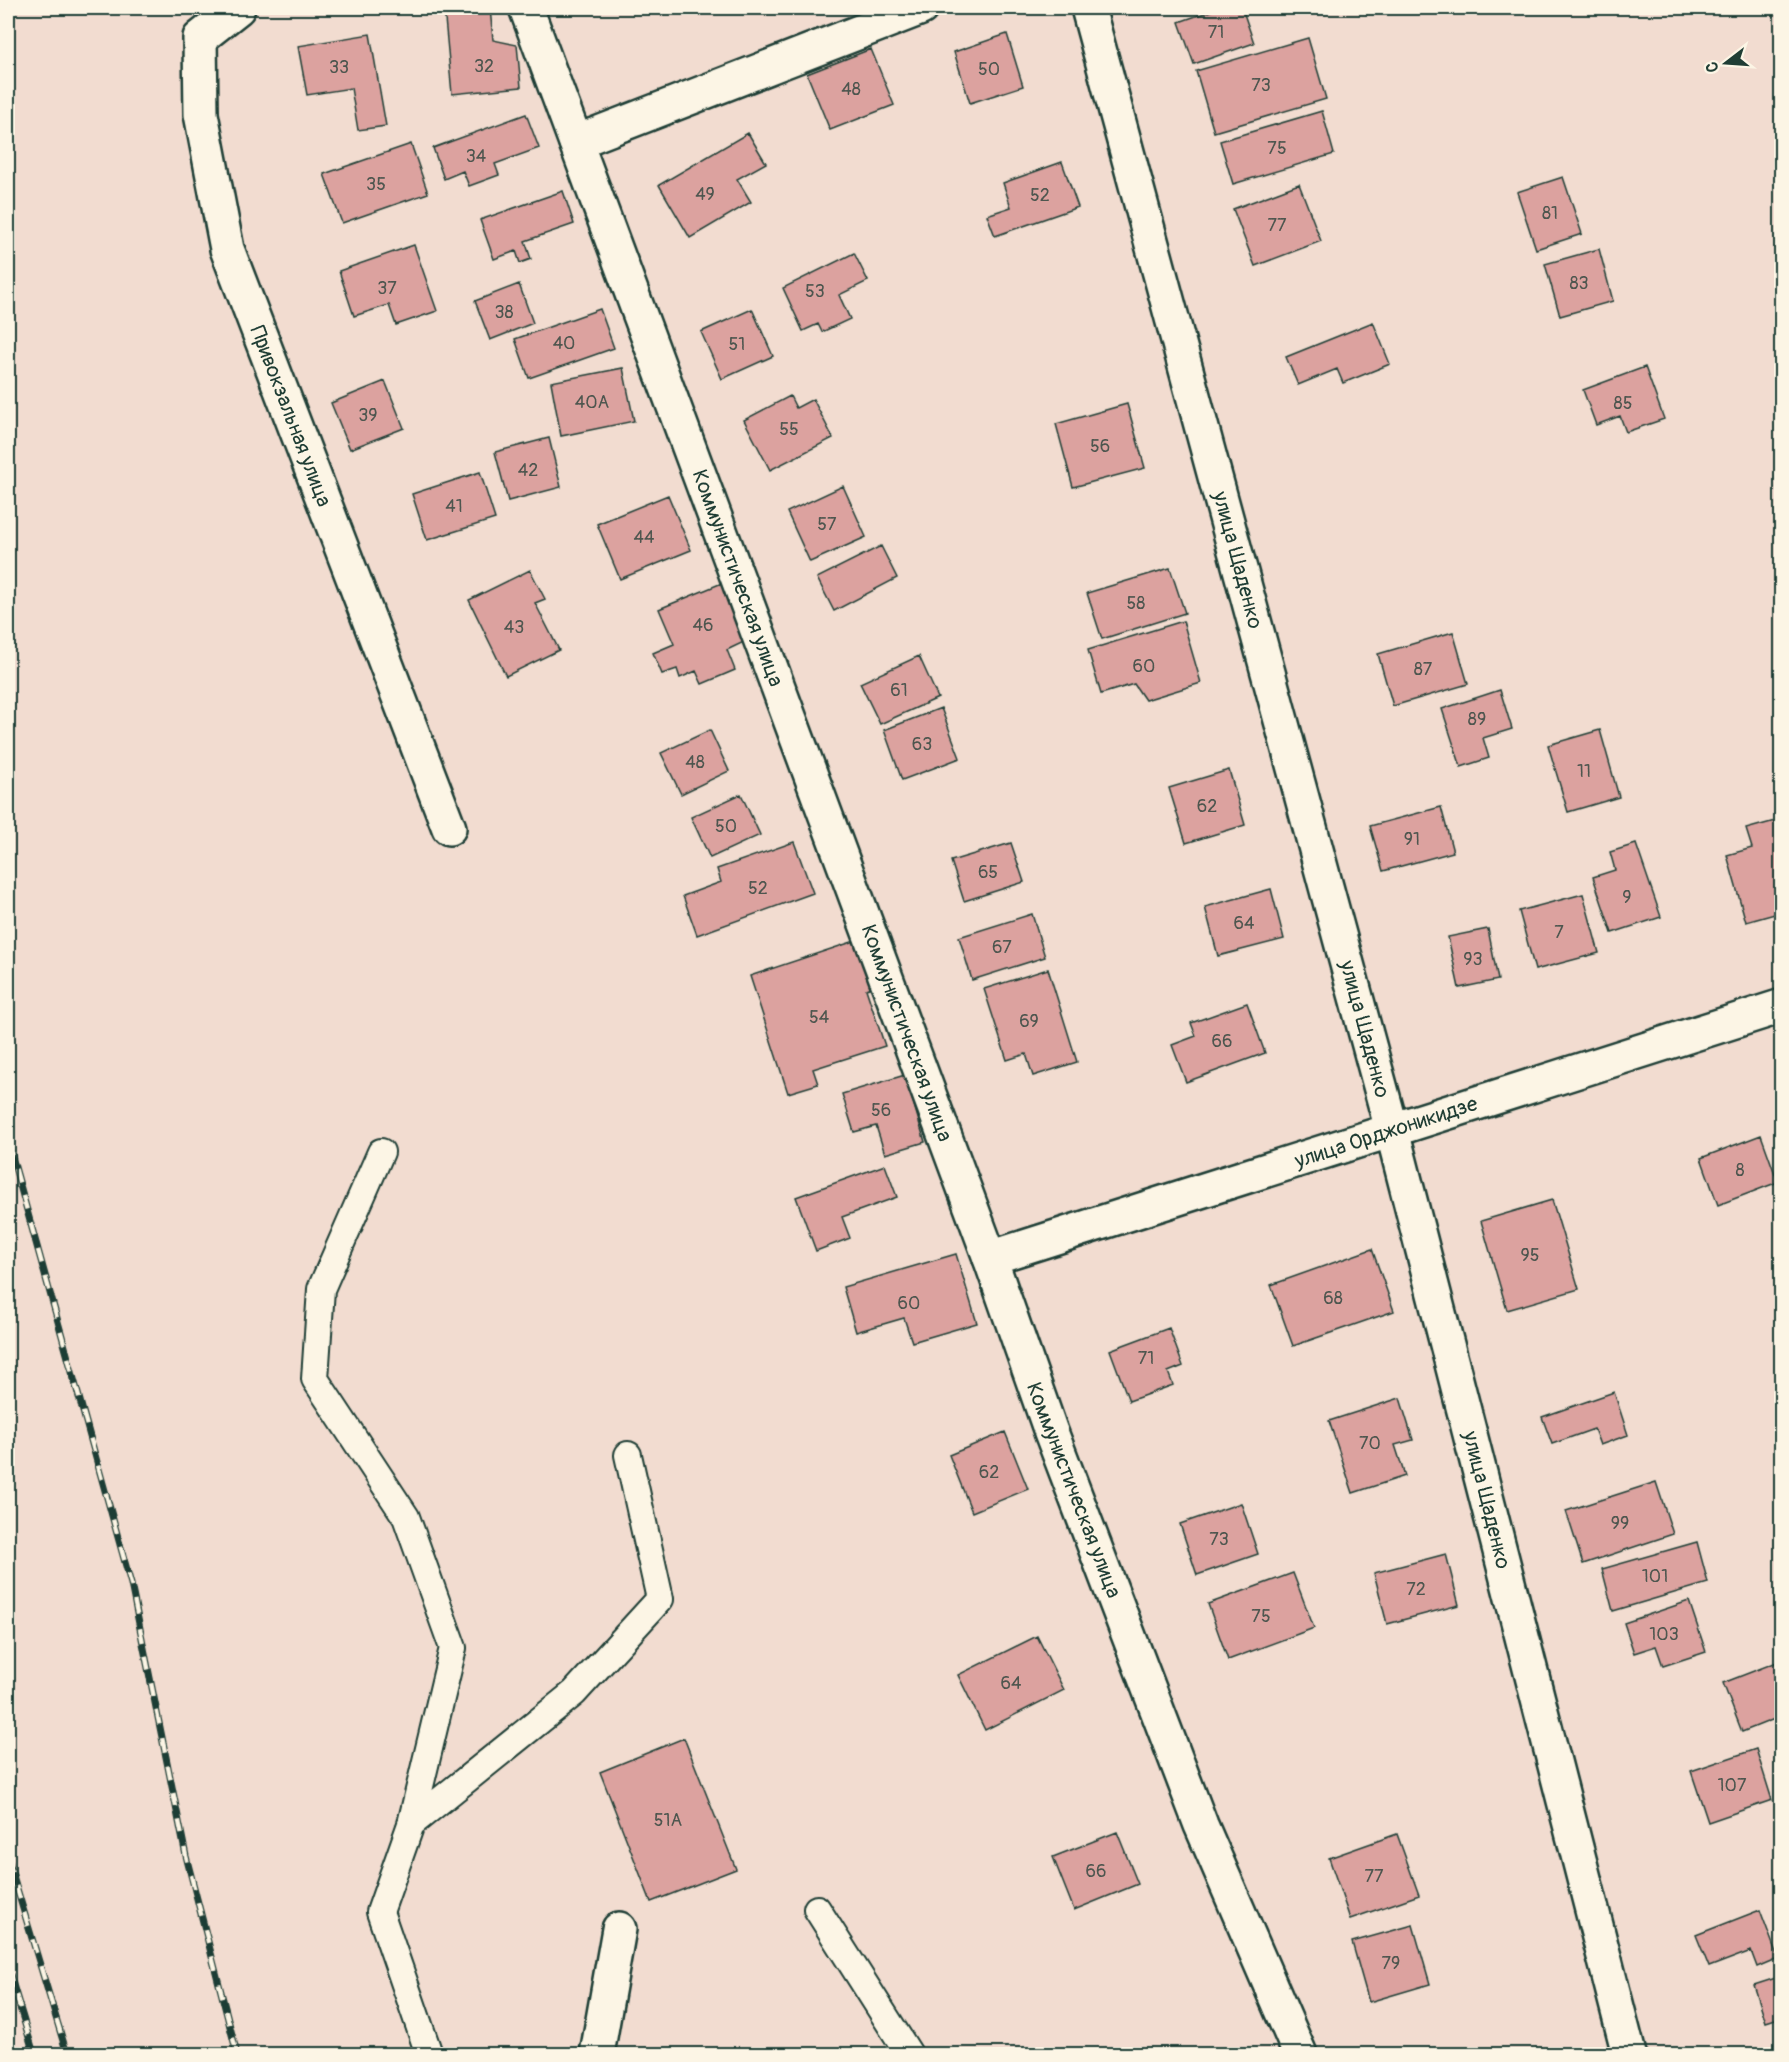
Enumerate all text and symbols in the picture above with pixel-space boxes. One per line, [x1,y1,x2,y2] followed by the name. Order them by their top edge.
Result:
[1208,21,1224,44] house number: 71
[1696,33,1756,93] north arrow
[474,55,494,78] house number: 32
[329,56,349,79] house number: 33
[978,58,1000,81] house number: 50
[1702,59,1724,75] text: С
[1251,74,1271,97] house number: 73
[841,78,861,101] house number: 48
[1267,137,1287,160] house number: 75
[466,145,487,168] house number: 34
[366,173,386,196] house number: 35
[695,183,715,206] house number: 49
[1030,184,1050,207] house number: 52
[1542,202,1558,225] house number: 81
[1267,214,1287,237] house number: 77
[1569,272,1589,295] house number: 83
[377,277,397,300] house number: 37
[805,280,825,303] house number: 53
[494,301,514,324] house number: 38
[244,322,338,511] street label: Привокзальная улица
[553,332,575,355] house number: 40
[729,333,745,356] house number: 51
[575,391,610,414] house number: 40А
[1614,392,1632,415] house number: 85
[358,404,378,427] house number: 39
[779,418,799,441] house number: 55
[1090,435,1110,458] house number: 56
[518,459,538,482] house number: 42
[686,466,789,690] street label: Коммунистическая улица
[1206,488,1269,632] street label: улица Щаденко
[445,495,463,518] house number: 41
[817,513,837,536] house number: 57
[634,526,655,549] house number: 44
[1127,592,1145,615] house number: 58
[693,614,713,637] house number: 46
[504,616,524,639] house number: 43
[1133,655,1155,678] house number: 60
[1414,658,1433,681] house number: 87
[890,679,908,702] house number: 61
[1468,708,1486,731] house number: 89
[912,733,932,756] house number: 63
[685,751,705,774] house number: 48
[1577,760,1591,783] house number: 11
[1197,795,1217,818] house number: 62
[715,815,737,838] house number: 50
[1404,828,1420,851] house number: 91
[978,861,998,884] house number: 65
[748,877,768,900] house number: 52
[1622,886,1632,909] house number: 9
[1234,912,1255,935] house number: 64
[855,921,958,1145] street label: Коммунистическая улица
[1554,921,1564,944] house number: 7
[992,936,1012,959] house number: 67
[1463,948,1483,971] house number: 93
[1333,957,1396,1101] street label: улица Щаденко
[809,1006,830,1029] house number: 54
[1019,1010,1039,1033] house number: 69
[1212,1030,1232,1053] house number: 66
[1290,1090,1482,1175] street label: улица Орджоникидзе
[871,1099,891,1122] house number: 56
[1735,1159,1745,1182] house number: 8
[1520,1244,1540,1267] house number: 95
[1323,1287,1343,1310] house number: 68
[898,1292,920,1315] house number: 60
[1138,1347,1154,1370] house number: 71
[1020,1378,1127,1602] street label: Коммунистическая улица
[1456,1428,1517,1572] street label: улица Щаденко
[1359,1432,1381,1455] house number: 70
[979,1461,999,1484] house number: 62
[1611,1512,1629,1535] house number: 99
[1209,1528,1229,1551] house number: 73
[1642,1565,1668,1588] house number: 101
[1406,1578,1426,1601] house number: 72
[1251,1605,1271,1628] house number: 75
[1649,1623,1679,1646] house number: 103
[1001,1672,1022,1695] house number: 64
[1718,1774,1747,1797] house number: 107
[654,1809,683,1832] house number: 51А
[1086,1860,1106,1883] house number: 66
[1364,1865,1384,1888] house number: 77
[1382,1952,1400,1975] house number: 79

